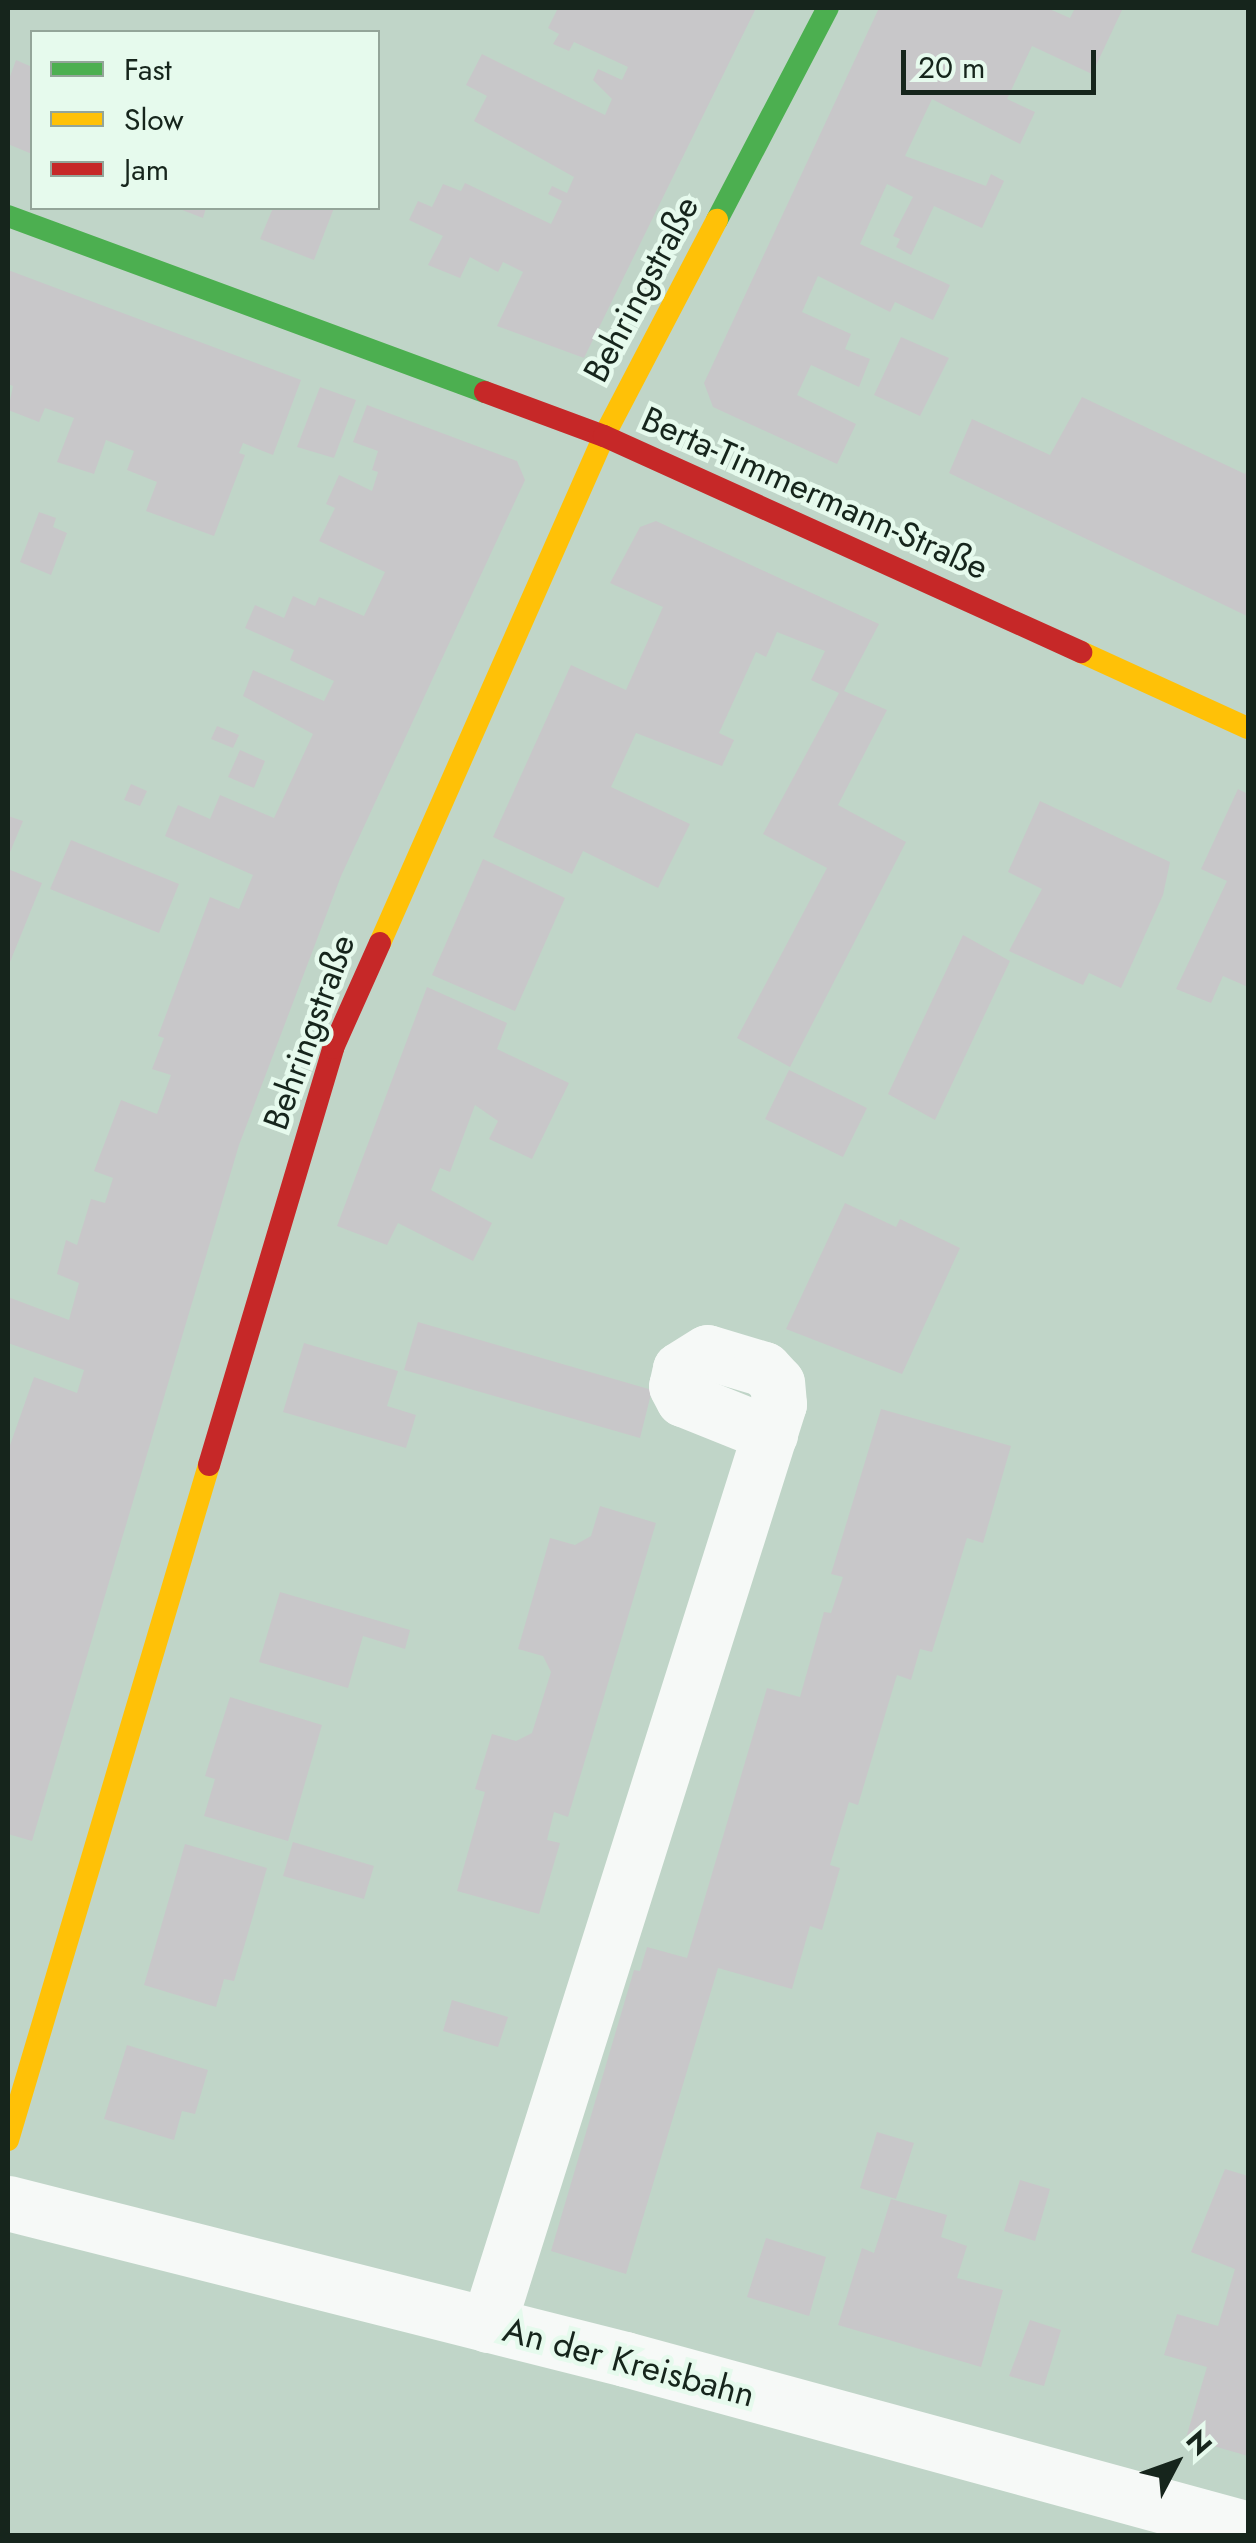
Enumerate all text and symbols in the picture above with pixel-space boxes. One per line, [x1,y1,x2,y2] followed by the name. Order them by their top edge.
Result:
[30,30,380,210] legend
[906,30,1101,92] scale bar
[918,46,985,89] text: 20 m
[124,48,172,91] text: Fast
[124,98,184,141] text: Slow
[124,148,169,191] text: Jam
[574,189,708,389] street label: Behringstraße
[635,398,995,588] street label: Berta-Timmermann-Straße
[254,929,364,1135] street label: Behringstraße
[499,2308,759,2416] street label: An der Kreisbahn
[1126,2413,1226,2513] north arrow
[1176,2421,1222,2465] text: N

